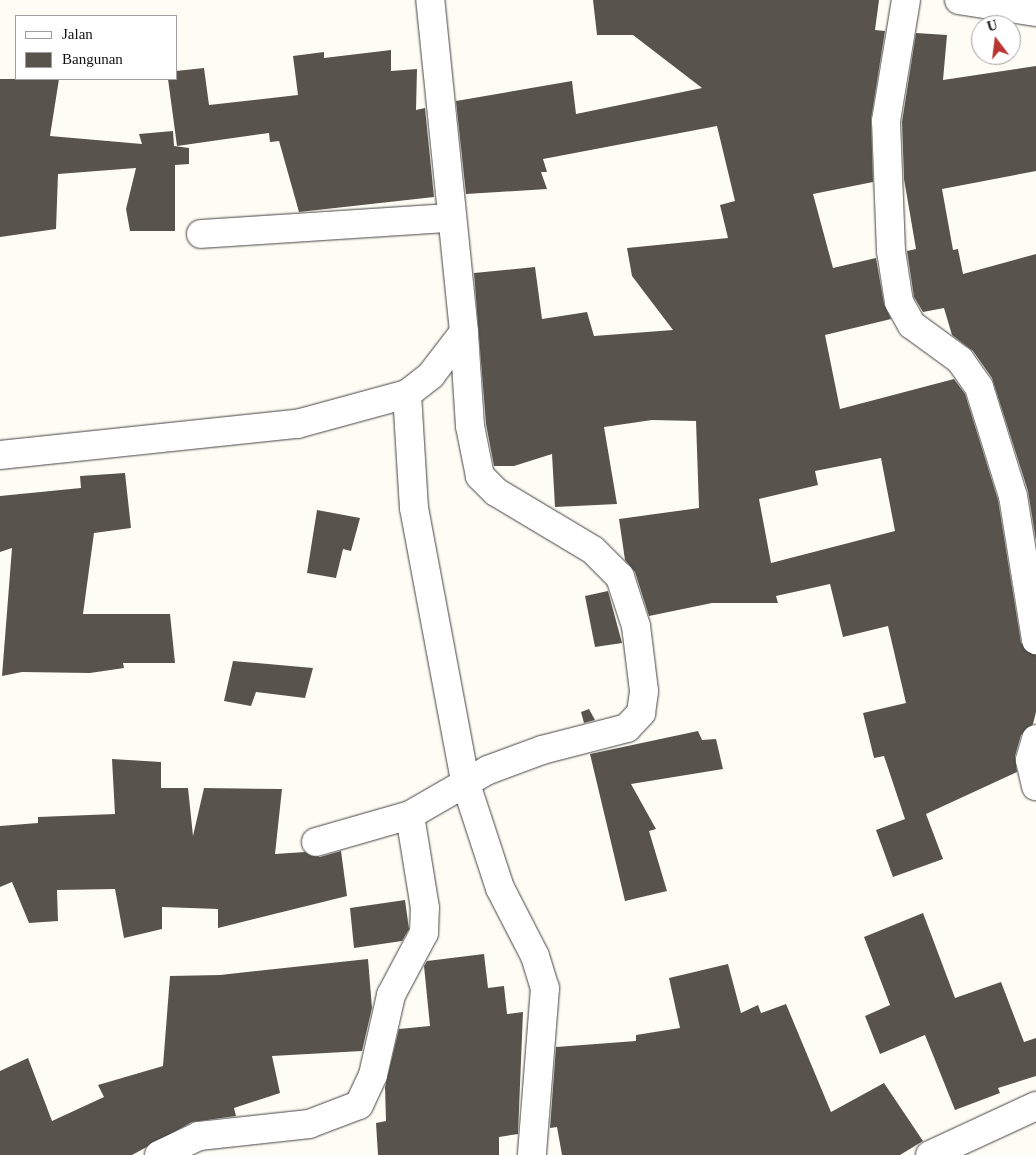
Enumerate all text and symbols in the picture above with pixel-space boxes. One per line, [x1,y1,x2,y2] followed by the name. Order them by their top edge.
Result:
[15,15,178,80] legend
[971,15,1021,65] north arrow
[985,17,999,35] text: U
[62,26,93,42] text: Jalan
[62,51,123,67] text: Bangunan

